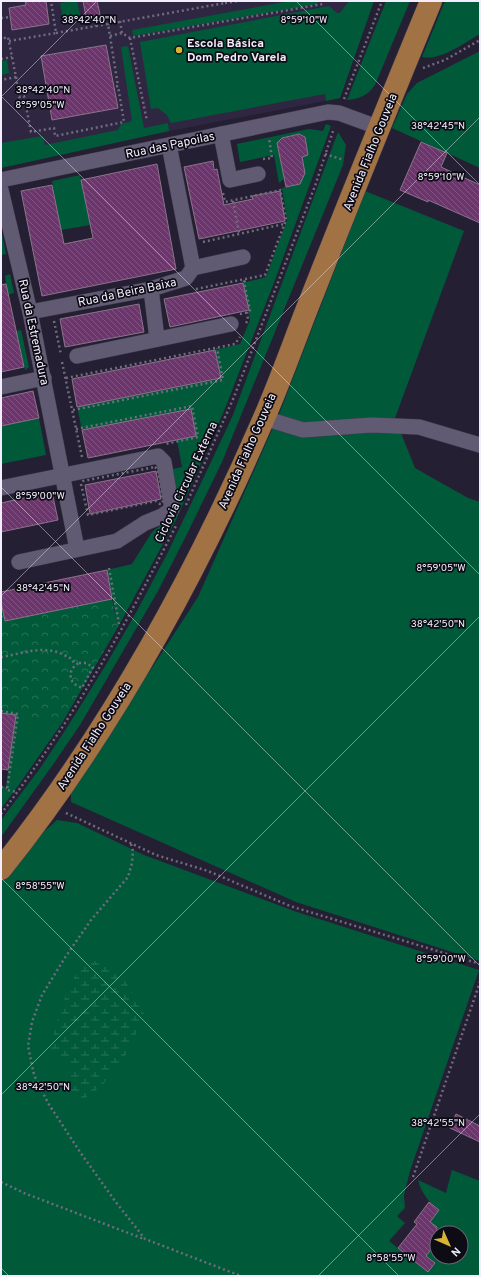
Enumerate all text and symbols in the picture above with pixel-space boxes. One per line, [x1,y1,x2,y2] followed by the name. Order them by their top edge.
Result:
[62,14,116,27] text: 38°42'40"N
[280,14,328,27] text: 8°59'10"W
[187,36,286,66] place label: Escola Básica Dom Pedro Varela
[174,45,184,55] marker: Escola Básica Dom Pedro Varela
[16,84,70,97] text: 38°42'40"N
[340,91,402,213] street label: Avenida Fialho Gouveia
[15,99,65,112] text: 8°59'05"W
[411,120,465,133] text: 38°42'45"N
[124,129,216,163] street label: Rua das Papoilas
[417,171,465,184] text: 8°59'10"W
[77,275,178,311] street label: Rua da Beira Baixa
[14,278,52,387] street label: Rua da Estremadura
[215,391,281,512] street label: Avenida Fialho Gouveia
[152,419,222,546] street label: Ciclovia Circular Externa
[15,490,65,503] text: 8°59'00"W
[416,562,466,575] text: 8°59'05"W
[16,582,70,595] text: 38°42'45"N
[411,618,465,631] text: 38°42'50"N
[54,680,136,793] street label: Avenida Fialho Gouveia
[15,880,65,893] text: 8°58'55"W
[416,953,466,966] text: 8°59'00"W
[16,1081,70,1094] text: 38°42'50"N
[411,1117,465,1130] text: 38°42'55"N
[429,1225,469,1265] north arrow
[448,1244,463,1259] text: N
[366,1252,416,1265] text: 8°58'55"W

